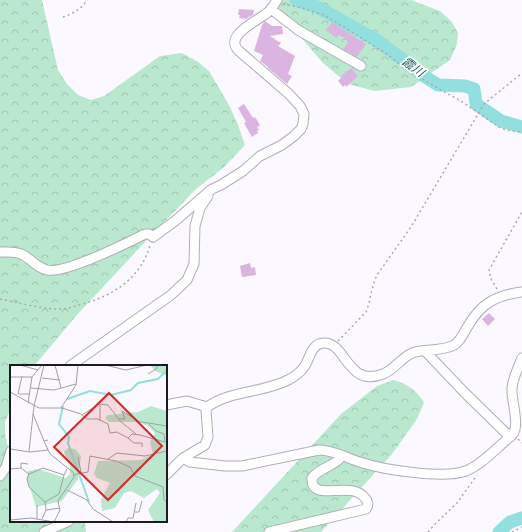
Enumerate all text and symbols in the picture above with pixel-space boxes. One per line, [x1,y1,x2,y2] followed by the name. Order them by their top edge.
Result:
[399,54,428,81] water label: 霞川
[10,365,167,522] inset map

